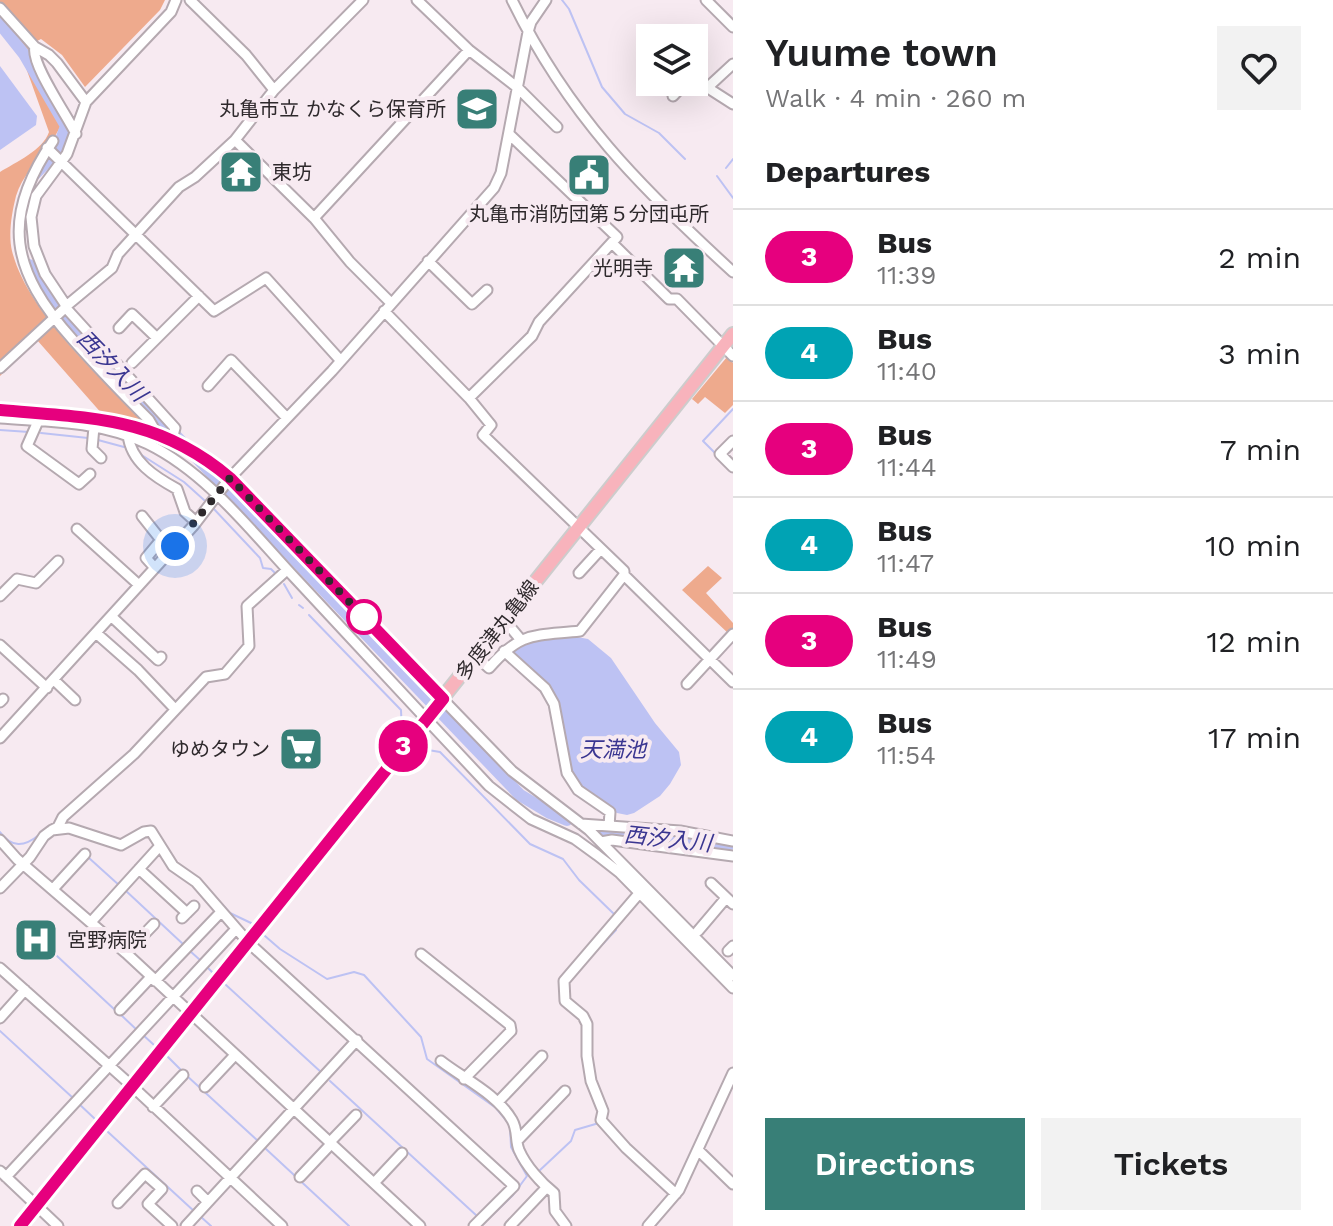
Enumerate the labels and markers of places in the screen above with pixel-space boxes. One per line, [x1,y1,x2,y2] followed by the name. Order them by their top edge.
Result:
[453,85,501,133] school or university icon: 丸亀市立 かなくら保育所
[219,97,446,121] place label: 丸亀市立 かなくら保育所
[217,148,265,196] temple icon: 東坊
[565,151,613,199] public building icon: 丸亀市消防団第５分団屯所
[272,160,312,184] place label: 東坊
[469,202,709,226] place label: 丸亀市消防団第５分団屯所
[660,244,708,292] temple icon: 光明寺
[593,256,653,280] place label: 光明寺
[347,600,381,634] unlabelled marker
[277,725,325,773] supermarket icon: ゆめタウン
[170,737,270,761] place label: ゆめタウン
[12,916,60,964] hospital icon: 宮野病院
[67,928,147,952] place label: 宮野病院

